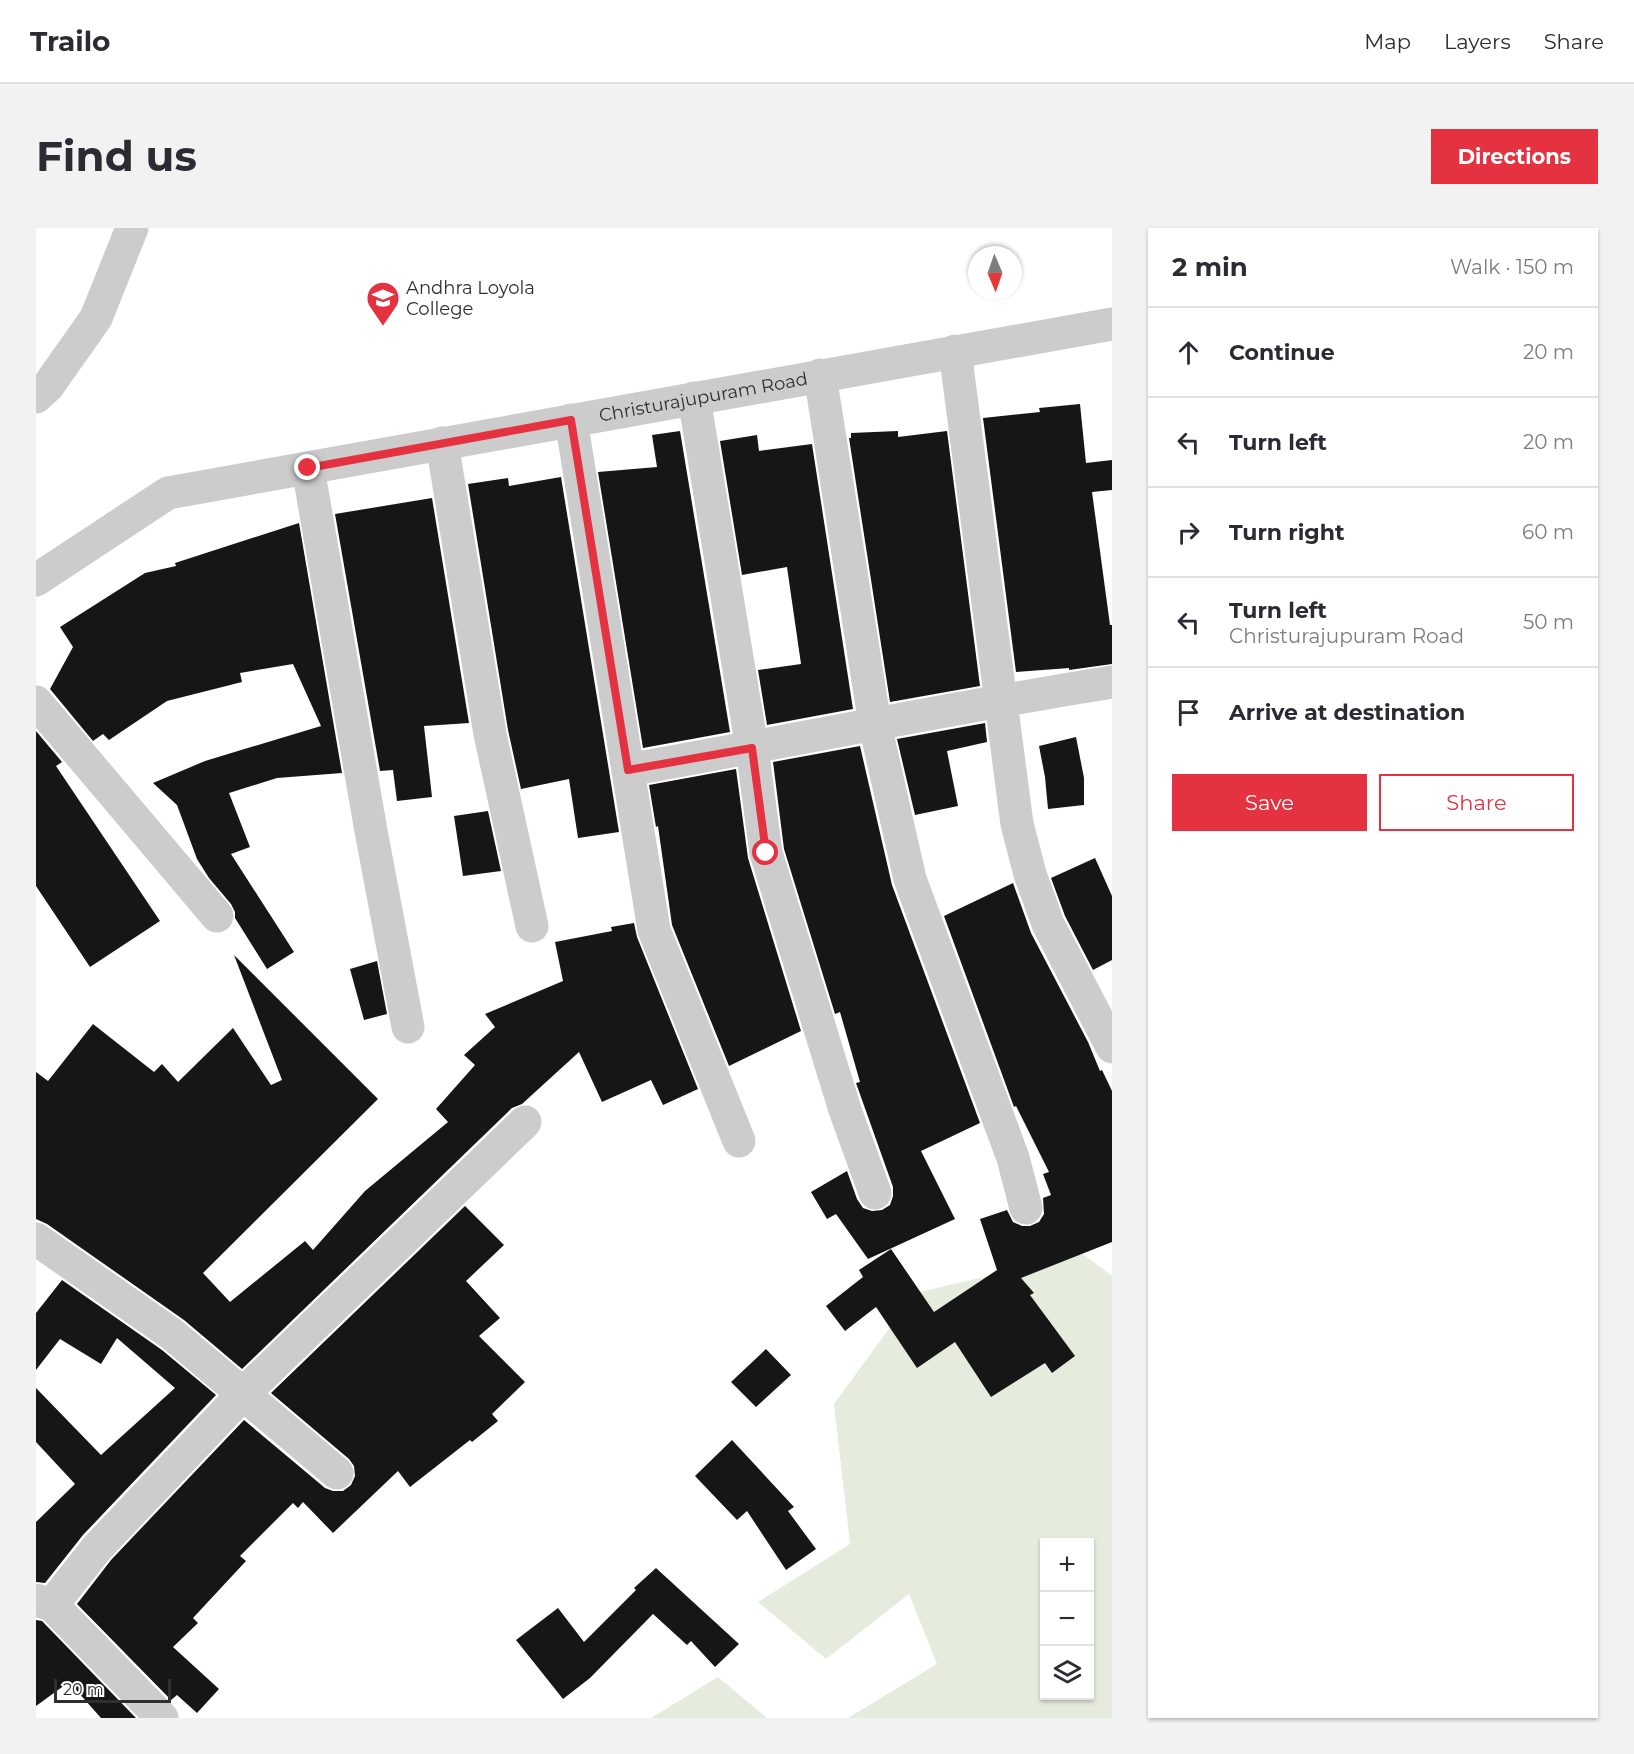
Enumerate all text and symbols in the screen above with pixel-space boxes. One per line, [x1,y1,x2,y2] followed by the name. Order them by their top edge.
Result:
[30,24,110,58] text: Trailo
[1364,29,1411,54] text: Map
[1444,29,1511,54] text: Layers
[1544,29,1604,54] text: Share
[1431,129,1598,184] button: Directions
[36,130,197,182] text: Find us
[968,246,1022,300] north arrow
[1172,251,1248,283] text: 2 min
[1450,255,1574,279] text: Walk · 150 m
[406,277,535,320] place label: Andhra Loyola College
[365,280,401,327] school or university icon: Andhra Loyola College
[1172,336,1205,369] icon: ahead
[1229,339,1335,366] text: Continue
[1523,340,1574,364] text: 20 m
[597,368,809,427] street label: Christurajupuram Road
[1172,426,1205,459] icon: left
[1229,429,1327,456] text: Turn left
[1523,430,1574,454] text: 20 m
[294,454,320,480] route end
[1172,516,1205,549] icon: right
[1229,519,1344,546] text: Turn right
[1522,520,1574,544] text: 60 m
[1229,597,1327,624] text: Turn left
[1172,606,1205,639] icon: left
[1523,610,1574,634] text: 50 m
[1229,624,1464,648] text: Christurajupuram Road
[1172,696,1205,729] icon: arrive
[1229,699,1465,726] text: Arrive at destination
[1172,774,1367,831] button: Save
[1379,774,1574,831] button: Share
[752,839,778,865] route start
[1040,1538,1094,1700] map controls
[1040,1538,1094,1592] button: +
[1040,1592,1094,1646] button: −
[1040,1646,1094,1700] button: layers
[54,1676,171,1704] scale bar
[63,1680,104,1699] text: 20 m

